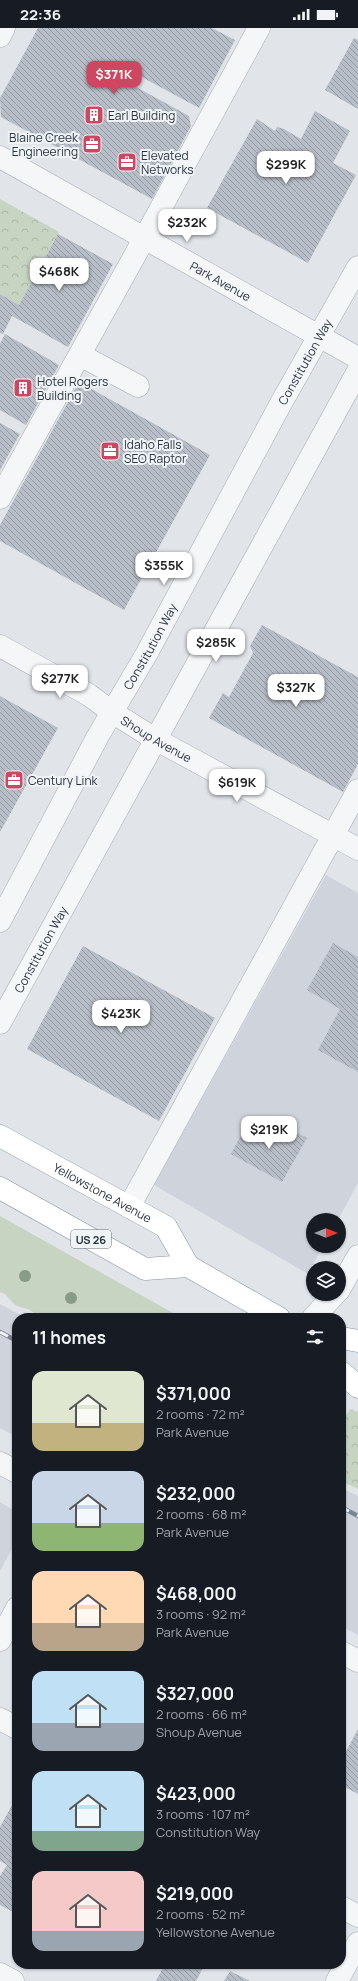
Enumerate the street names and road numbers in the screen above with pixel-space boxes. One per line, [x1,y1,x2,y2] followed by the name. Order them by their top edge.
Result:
[187,257,254,305] street label: Park Avenue
[273,315,336,408] street label: Constitution Way
[119,600,181,693] street label: Constitution Way
[118,711,195,766] street label: Shoup Avenue
[10,902,71,996] street label: Constitution Way
[50,1158,155,1226] street label: Yellowstone Avenue
[71,1230,111,1248] road number: US 26

